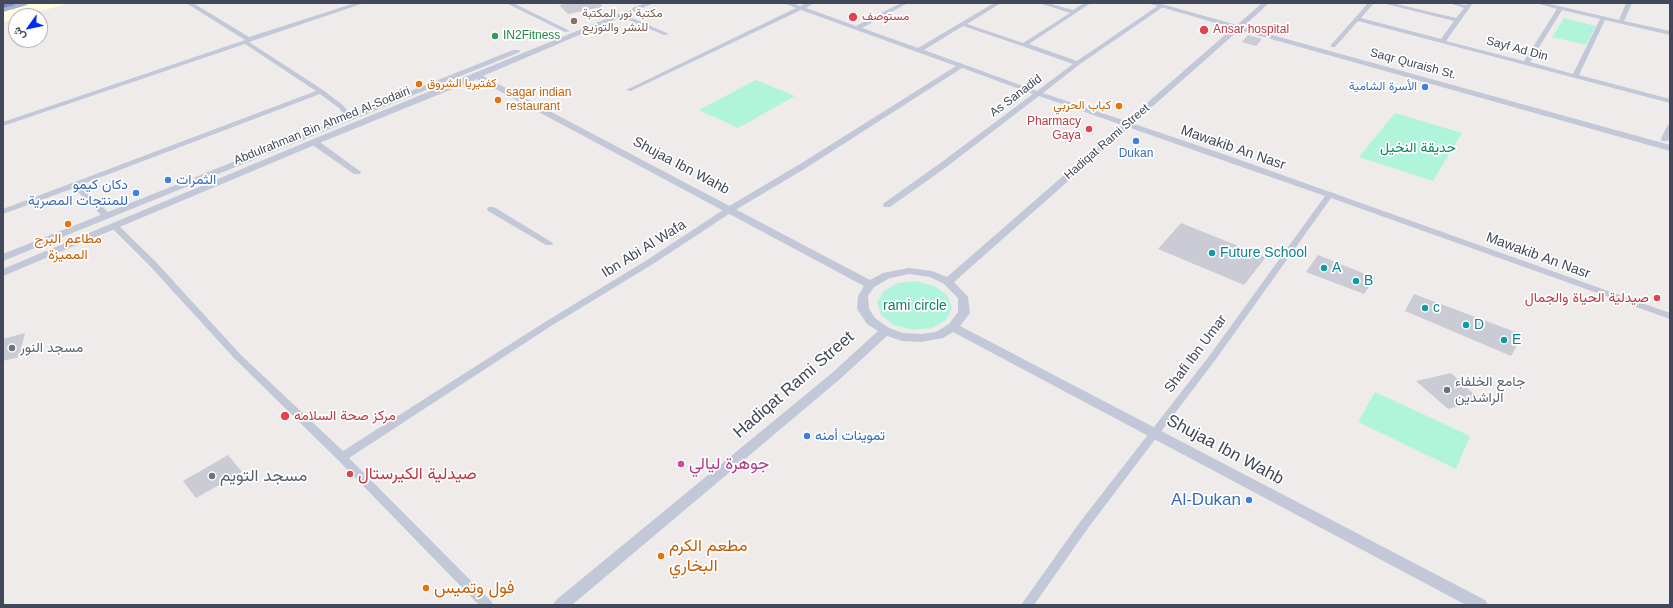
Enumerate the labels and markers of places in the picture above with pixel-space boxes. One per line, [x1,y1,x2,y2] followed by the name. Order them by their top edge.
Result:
[582,7,663,35] place label: مكتبة نور المكتبة للنشر والتوزيع
[862,10,909,24] place label: مستوصف
[847,11,859,23] marker: مستوصف
[569,16,579,26] marker: مكتبة نور المكتبة للنشر والتوزيع
[1213,23,1289,37] place label: Ansar hospital
[1198,24,1210,36] marker: Ansar hospital
[503,29,560,43] place label: IN2Fitness
[490,31,500,41] marker: IN2Fitness
[427,77,497,91] place label: كفتيريا الشروق
[414,79,424,89] marker: كفتيريا الشروق
[1349,80,1417,94] place label: الأسرة الشامية
[1420,82,1430,92] marker: الأسرة الشامية
[506,86,571,114] place label: sagar indian restaurant
[493,95,503,105] marker: sagar indian restaurant
[1053,99,1111,113] place label: كباب الحربي
[1114,101,1124,111] marker: كباب الحربي
[1027,115,1081,143] place label: Pharmacy Gaya
[1084,124,1094,134] marker: Pharmacy Gaya
[1131,136,1141,146] marker: Dukan
[1119,147,1153,161] place label: Dukan
[176,172,216,188] place label: الثمرات
[163,175,173,185] marker: الثمرات
[28,177,128,210] place label: دكان كيمو للمنتجات المصرية
[131,188,141,198] marker: دكان كيمو للمنتجات المصرية
[63,219,73,229] marker: مطاعم البرج المميزة
[34,231,102,264] place label: مطاعم البرج المميزة
[1220,245,1307,261] place label: Future School
[1207,248,1217,258] marker: Future School
[1332,260,1341,276] place label: A
[1319,263,1329,273] marker: A
[1364,273,1373,289] place label: B
[1351,276,1361,286] marker: B
[1525,290,1649,306] place label: صيدلية الحياة والجمال
[1652,293,1662,303] marker: صيدلية الحياة والجمال
[1433,300,1440,316] place label: c
[1420,303,1430,313] marker: c
[1474,317,1484,333] place label: D
[1461,320,1471,330] marker: D
[1512,332,1521,348] place label: E
[1499,335,1509,345] marker: E
[20,340,83,356] place label: مسجد النور
[7,343,17,353] marker: مسجد النور
[1455,374,1525,406] place label: جامع الخلفاء الراشدين
[1442,385,1452,395] marker: جامع الخلفاء الراشدين
[294,408,396,424] place label: مركز صحة السلامه
[279,410,291,422] marker: مركز صحة السلامه
[815,428,885,444] place label: تموينات أمنه
[802,431,812,441] marker: تموينات أمنه
[689,454,769,474] place label: جوهرة ليالي
[676,459,686,469] marker: جوهرة ليالي
[358,464,477,484] place label: صيدلية الكيرستال
[220,466,307,486] place label: مسجد التويم
[345,469,355,479] marker: صيدلية الكيرستال
[207,471,217,481] marker: مسجد التويم
[1171,490,1241,510] place label: Al-Dukan
[1244,495,1254,505] marker: Al-Dukan
[669,536,748,576] place label: مطعم الكرم البخاري
[656,551,666,561] marker: مطعم الكرم البخاري
[434,578,515,598] place label: فول وتميس
[421,583,431,593] marker: فول وتميس

